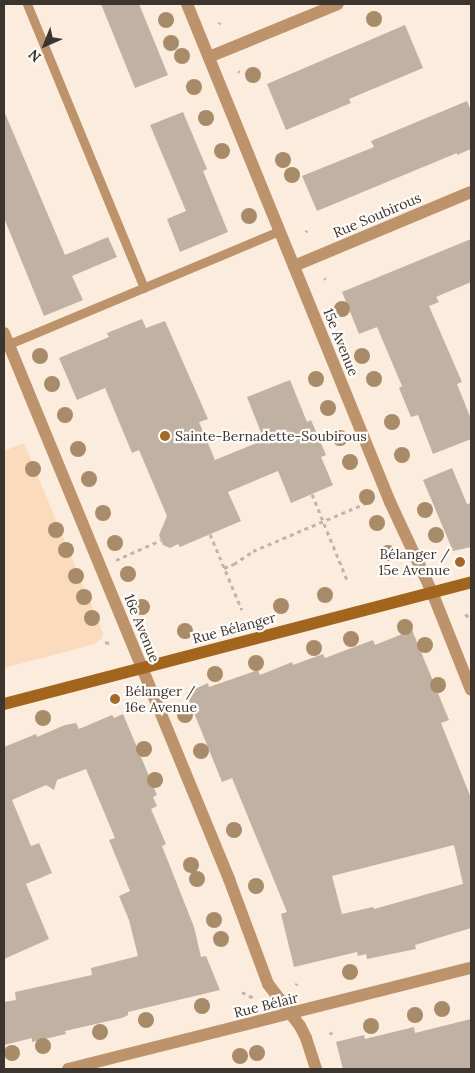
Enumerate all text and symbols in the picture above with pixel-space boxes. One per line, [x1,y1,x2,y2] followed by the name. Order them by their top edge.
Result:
[20,20,70,70] north arrow
[24,46,45,66] text: N
[330,189,424,241] street label: Rue Soubirous
[320,306,362,378] street label: 15e Avenue
[175,428,367,444] place label: Sainte-Bernadette-Soubirous
[159,430,171,442] marker: Sainte-Bernadette-Soubirous
[378,546,450,578] place label: Bélanger / 15e Avenue
[454,556,466,568] marker: Bélanger / 15e Avenue
[121,591,163,665] street label: 16e Avenue
[190,609,278,647] street label: Rue Bélanger
[125,683,197,716] place label: Bélanger / 16e Avenue
[109,693,121,705] marker: Bélanger / 16e Avenue
[232,989,300,1021] street label: Rue Bélair

